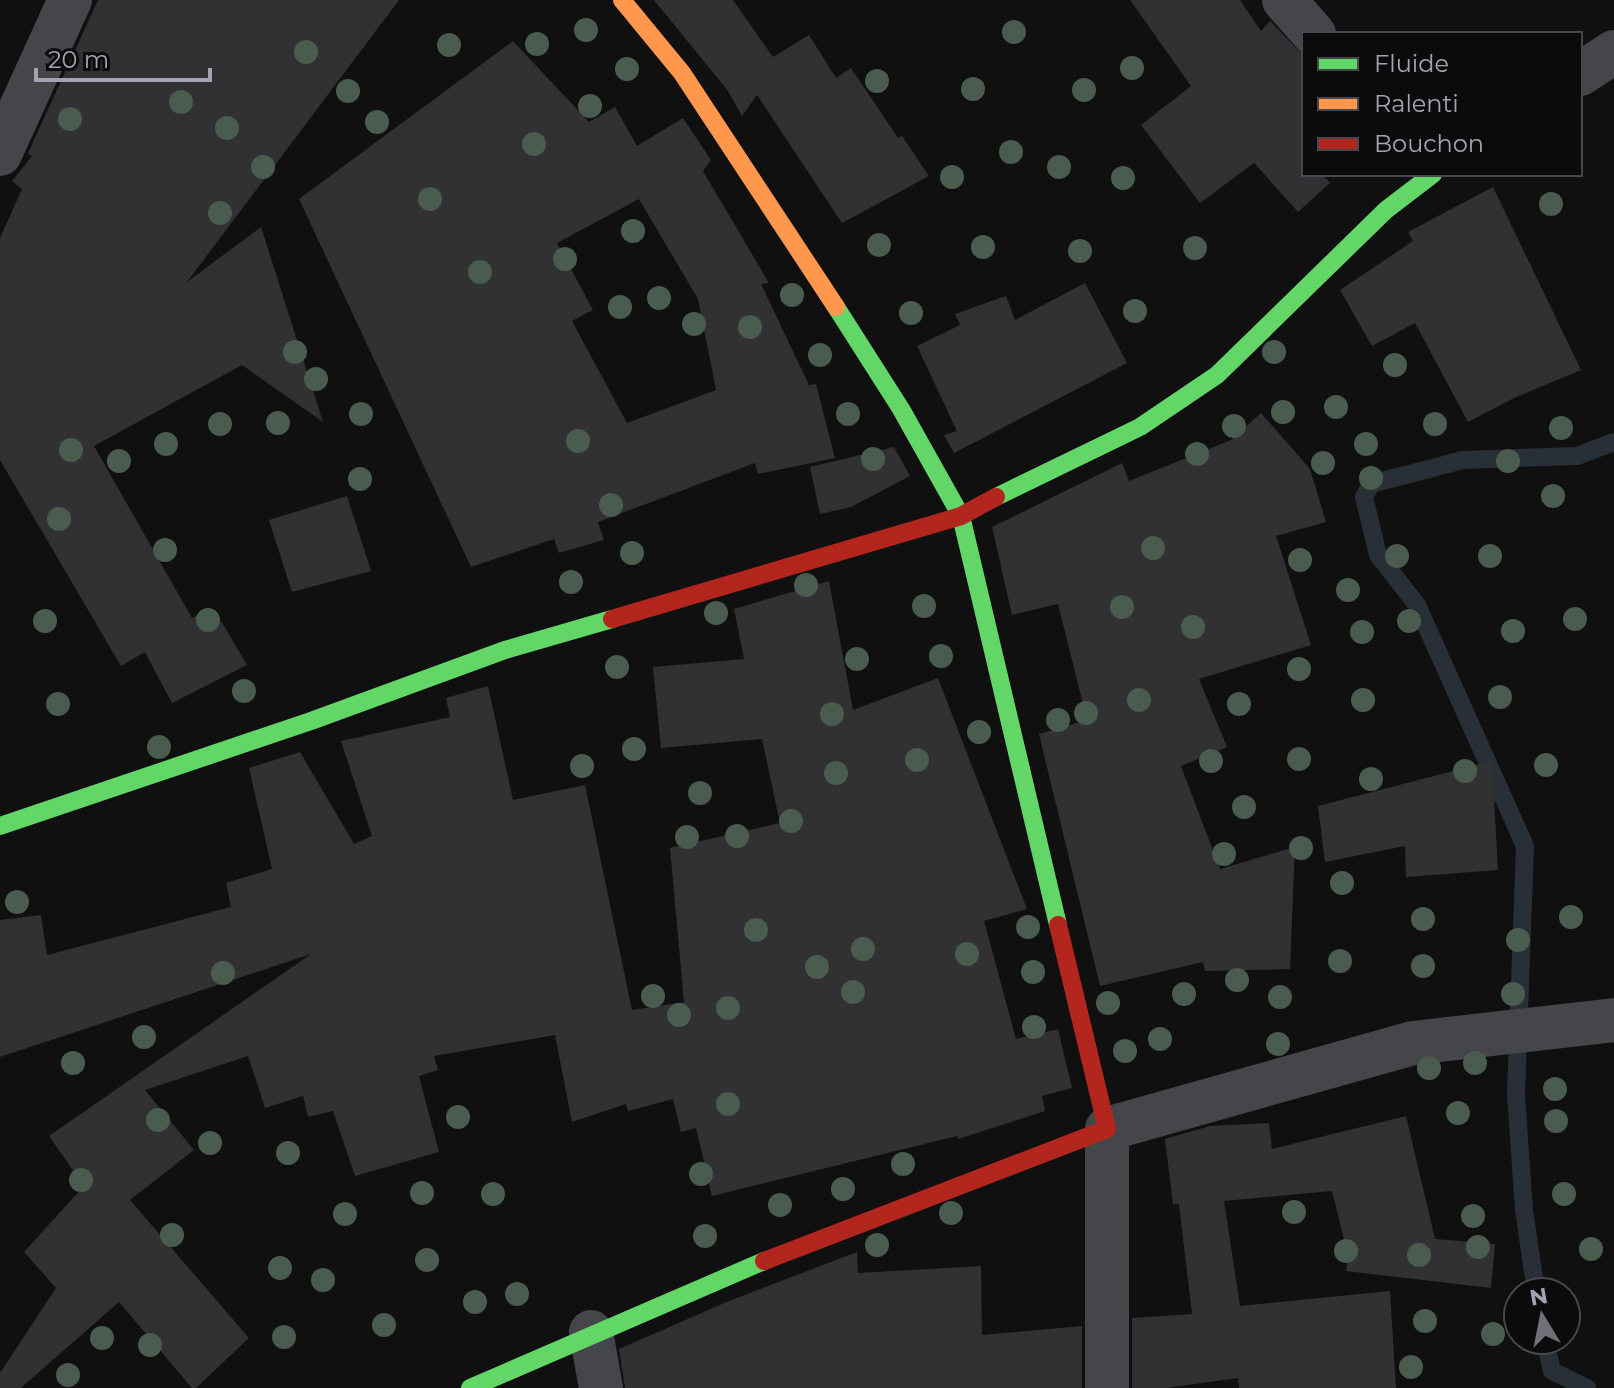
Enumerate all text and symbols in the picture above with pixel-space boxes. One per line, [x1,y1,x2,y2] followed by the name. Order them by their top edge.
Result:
[36,32,210,82] scale bar
[1302,32,1582,176] legend
[48,45,109,74] text: 20 m
[1374,49,1449,78] text: Fluide
[1374,89,1459,118] text: Ralenti
[1374,129,1484,158] text: Bouchon
[1502,1276,1582,1356] north arrow
[1528,1282,1550,1312] text: N

